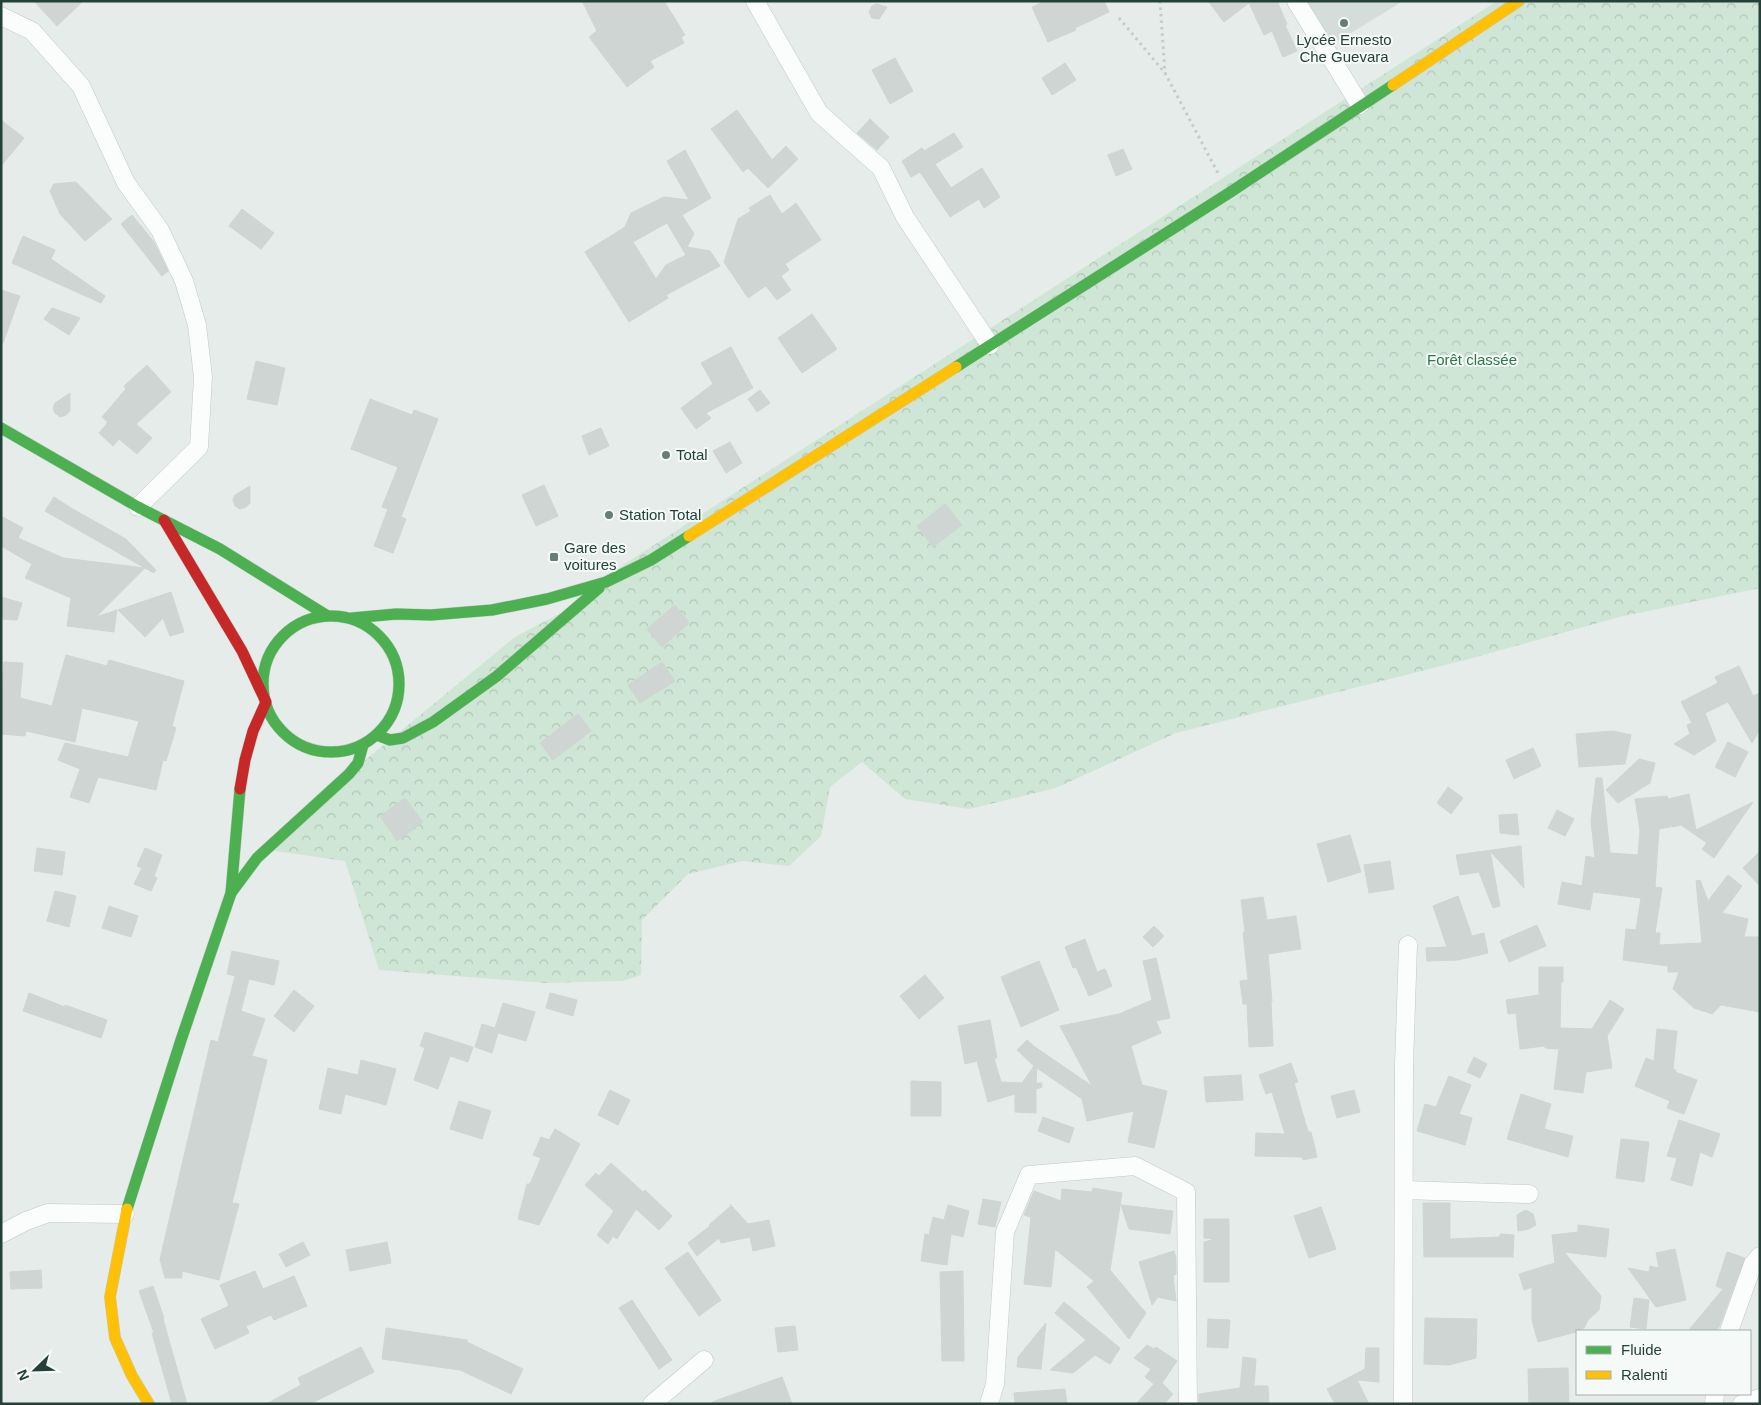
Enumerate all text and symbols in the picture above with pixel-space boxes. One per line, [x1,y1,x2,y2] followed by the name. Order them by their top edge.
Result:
[1338,17,1350,29] marker: Lycée Ernesto Che Guevara
[1296,31,1392,65] place label: Lycée Ernesto Che Guevara
[1427,351,1517,368] park label: Forêt classée
[676,446,708,463] place label: Total
[660,449,672,461] marker: Total
[619,506,701,523] place label: Station Total
[603,509,615,521] marker: Station Total
[564,539,626,573] place label: Gare des voitures
[548,551,560,563] marker: Gare des voitures
[1576,1330,1751,1395] legend
[1621,1341,1662,1358] text: Fluide
[10,1345,60,1395] north arrow
[1621,1366,1668,1383] text: Ralenti
[14,1367,32,1383] text: N

